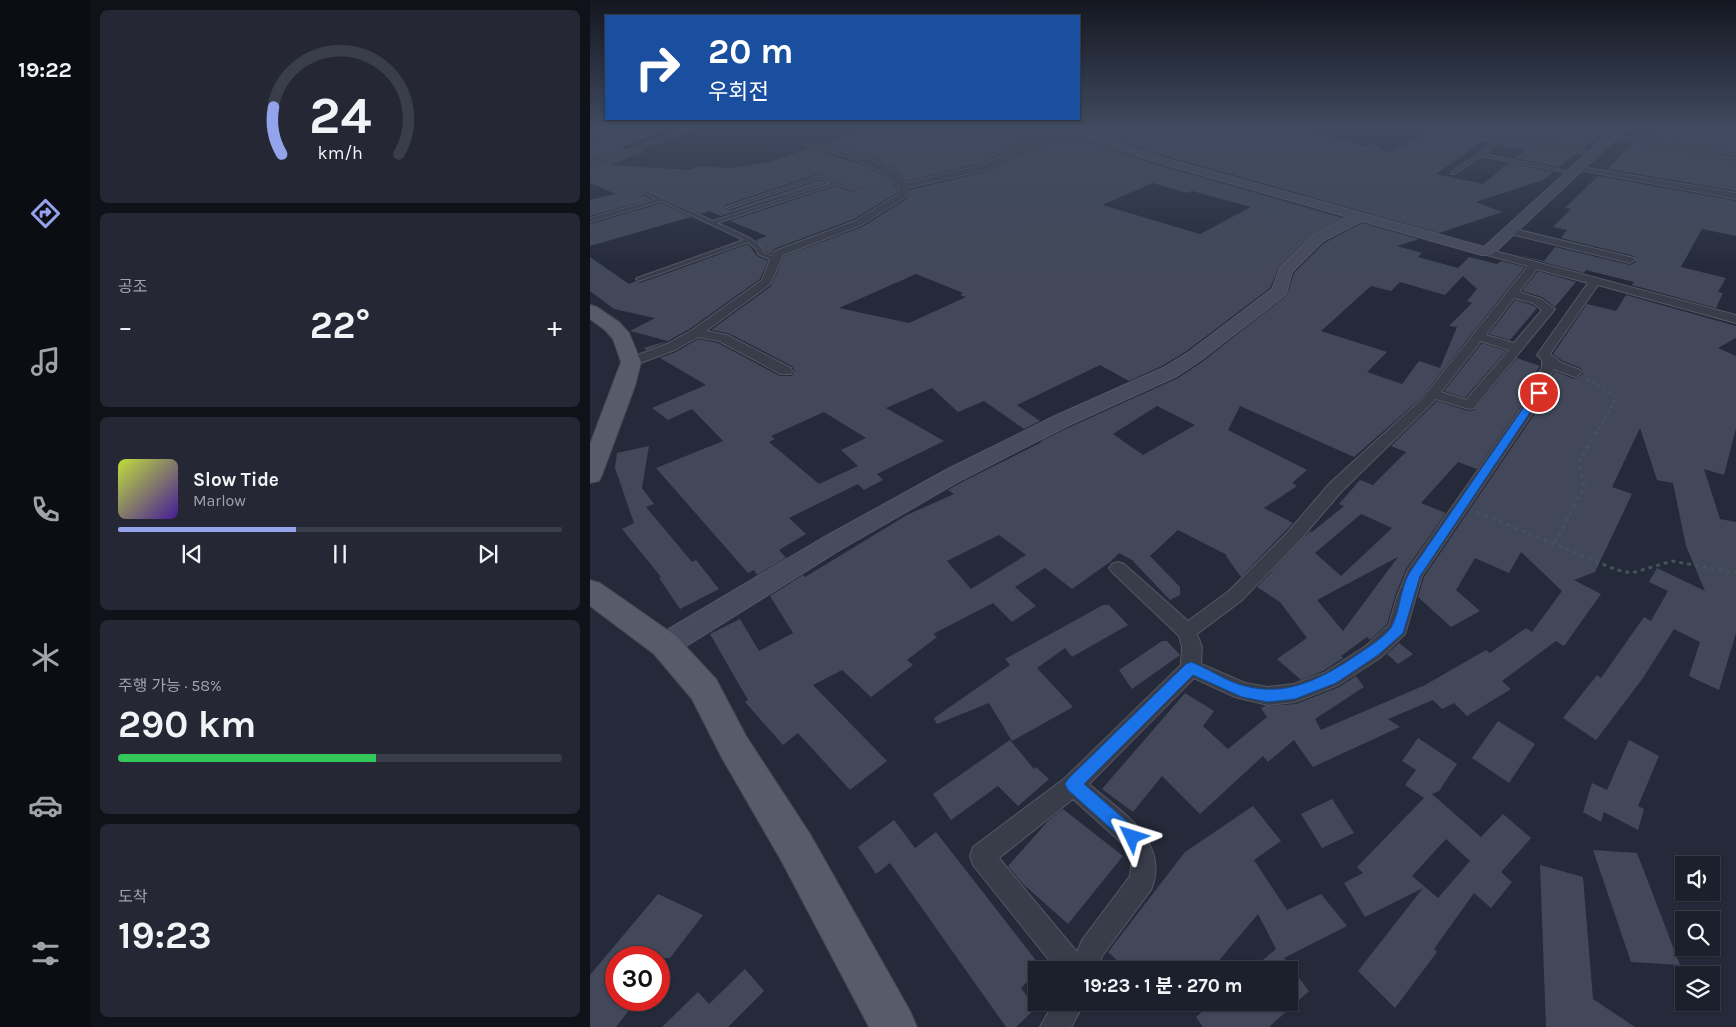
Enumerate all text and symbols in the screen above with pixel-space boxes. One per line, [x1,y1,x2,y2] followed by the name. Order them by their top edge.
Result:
[708,31,793,72] text: 20 m
[625,35,690,100] icon: right
[18,57,72,83] text: 19:22
[708,79,769,105] text: 우회전
[309,85,371,146] text: 24
[317,143,363,164] text: km/h
[28,196,63,231] icon: directions
[118,277,147,296] text: 공조
[310,303,370,348] text: 22°
[118,310,133,343] text: −
[547,310,562,343] text: +
[28,344,63,379] icon: music
[1518,372,1560,414] pin
[1525,379,1553,407] icon: arrive
[193,469,279,491] text: Slow Tide
[193,491,246,510] text: Marlow
[28,492,63,527] icon: phone
[178,540,206,568] icon: previous
[326,540,354,568] icon: pause
[474,540,502,568] icon: next
[28,640,63,675] icon: climate
[118,676,222,695] text: 주행 가능 · 58%
[118,702,256,747] text: 290 km
[28,788,63,823] icon: car
[1105,810,1157,862] position arrow
[1675,856,1720,1011] map controls
[1675,856,1720,901] button: sound
[118,887,147,906] text: 도착
[1675,911,1720,956] button: search
[118,913,212,958] text: 19:23
[28,936,63,971] icon: filters
[605,946,670,1011] speed limit sign: 30
[1675,966,1720,1011] button: layers
[1083,975,1243,997] text: 19:23 · 1 분 · 270 m

